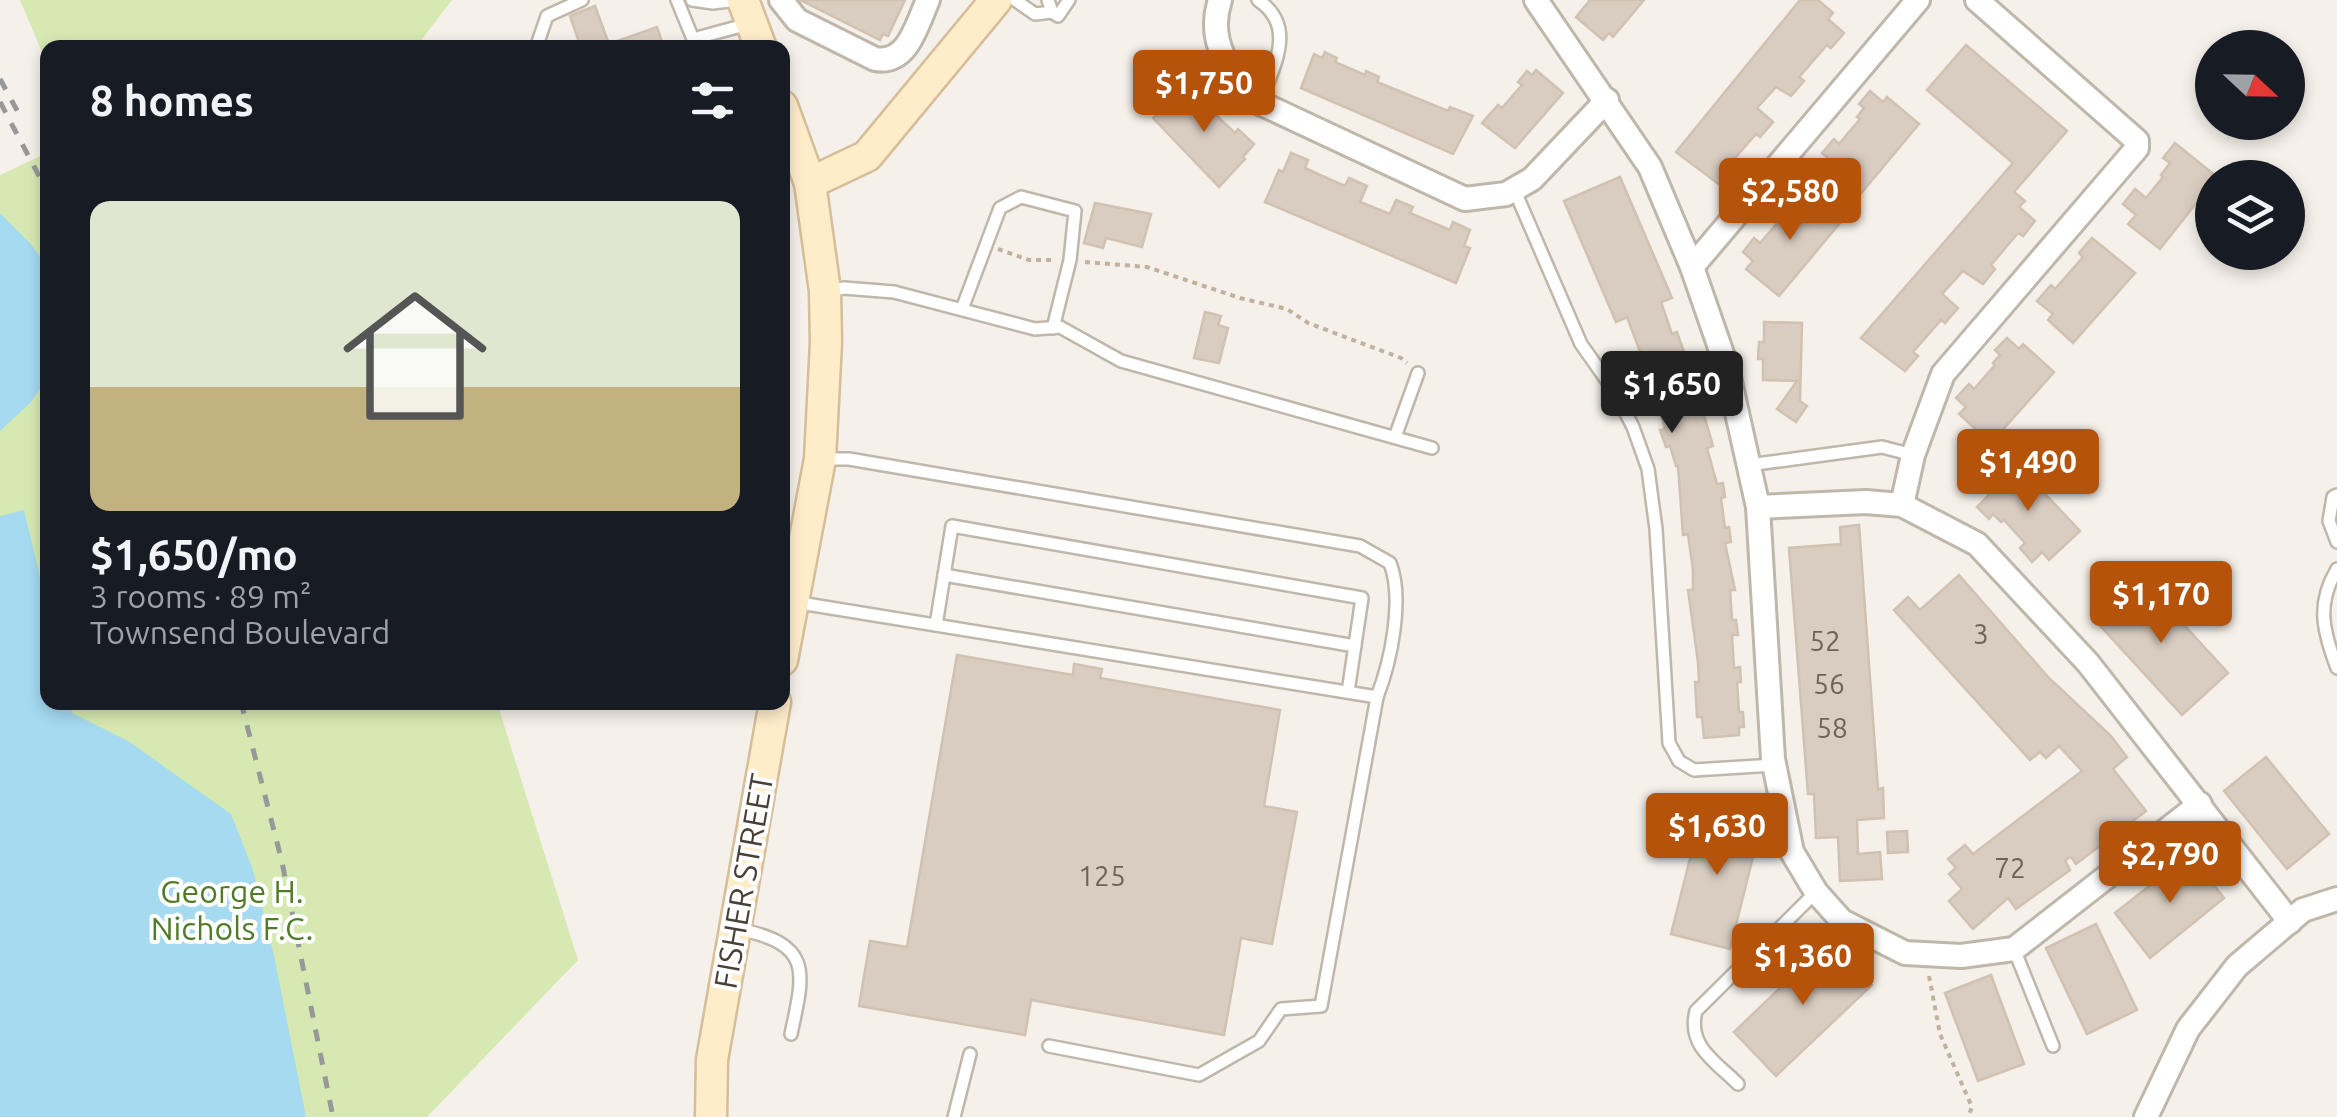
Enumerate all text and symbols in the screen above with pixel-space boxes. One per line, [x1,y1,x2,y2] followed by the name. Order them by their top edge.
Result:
[2195,30,2305,140] north arrow
[2195,30,2305,270] map controls
[1123,50,1285,135] pin: $1,750
[1155,64,1253,100] text: $1,750
[685,73,740,128] icon: filters
[90,77,254,124] text: 8 homes
[1709,158,1871,243] pin: $2,580
[2195,160,2305,270] button: layers
[1741,172,1839,208] text: $2,580
[325,266,505,446] icon: home
[1591,351,1753,436] pin: $1,650
[1623,365,1721,401] text: $1,650
[1947,429,2109,514] pin: $1,490
[1979,443,2077,479] text: $1,490
[90,531,298,578] text: $1,650/mo
[2080,561,2242,646] pin: $1,170
[2112,575,2210,611] text: $1,170
[90,578,311,614] text: 3 rooms · 89 m²
[90,614,390,650] text: Townsend Boulevard
[1973,618,1989,649] house number: 3
[1809,625,1841,656] house number: 52
[1813,668,1845,699] house number: 56
[1816,712,1848,743] house number: 58
[706,771,780,991] street label: FISHER STREET
[1636,793,1798,878] pin: $1,630
[1668,807,1766,843] text: $1,630
[2089,821,2251,906] pin: $2,790
[2121,835,2219,871] text: $2,790
[1994,852,2026,883] house number: 72
[1078,860,1126,891] house number: 125
[151,873,313,946] park label: George H. Nichols F.C.
[1722,923,1884,1008] pin: $1,360
[1754,937,1852,973] text: $1,360

